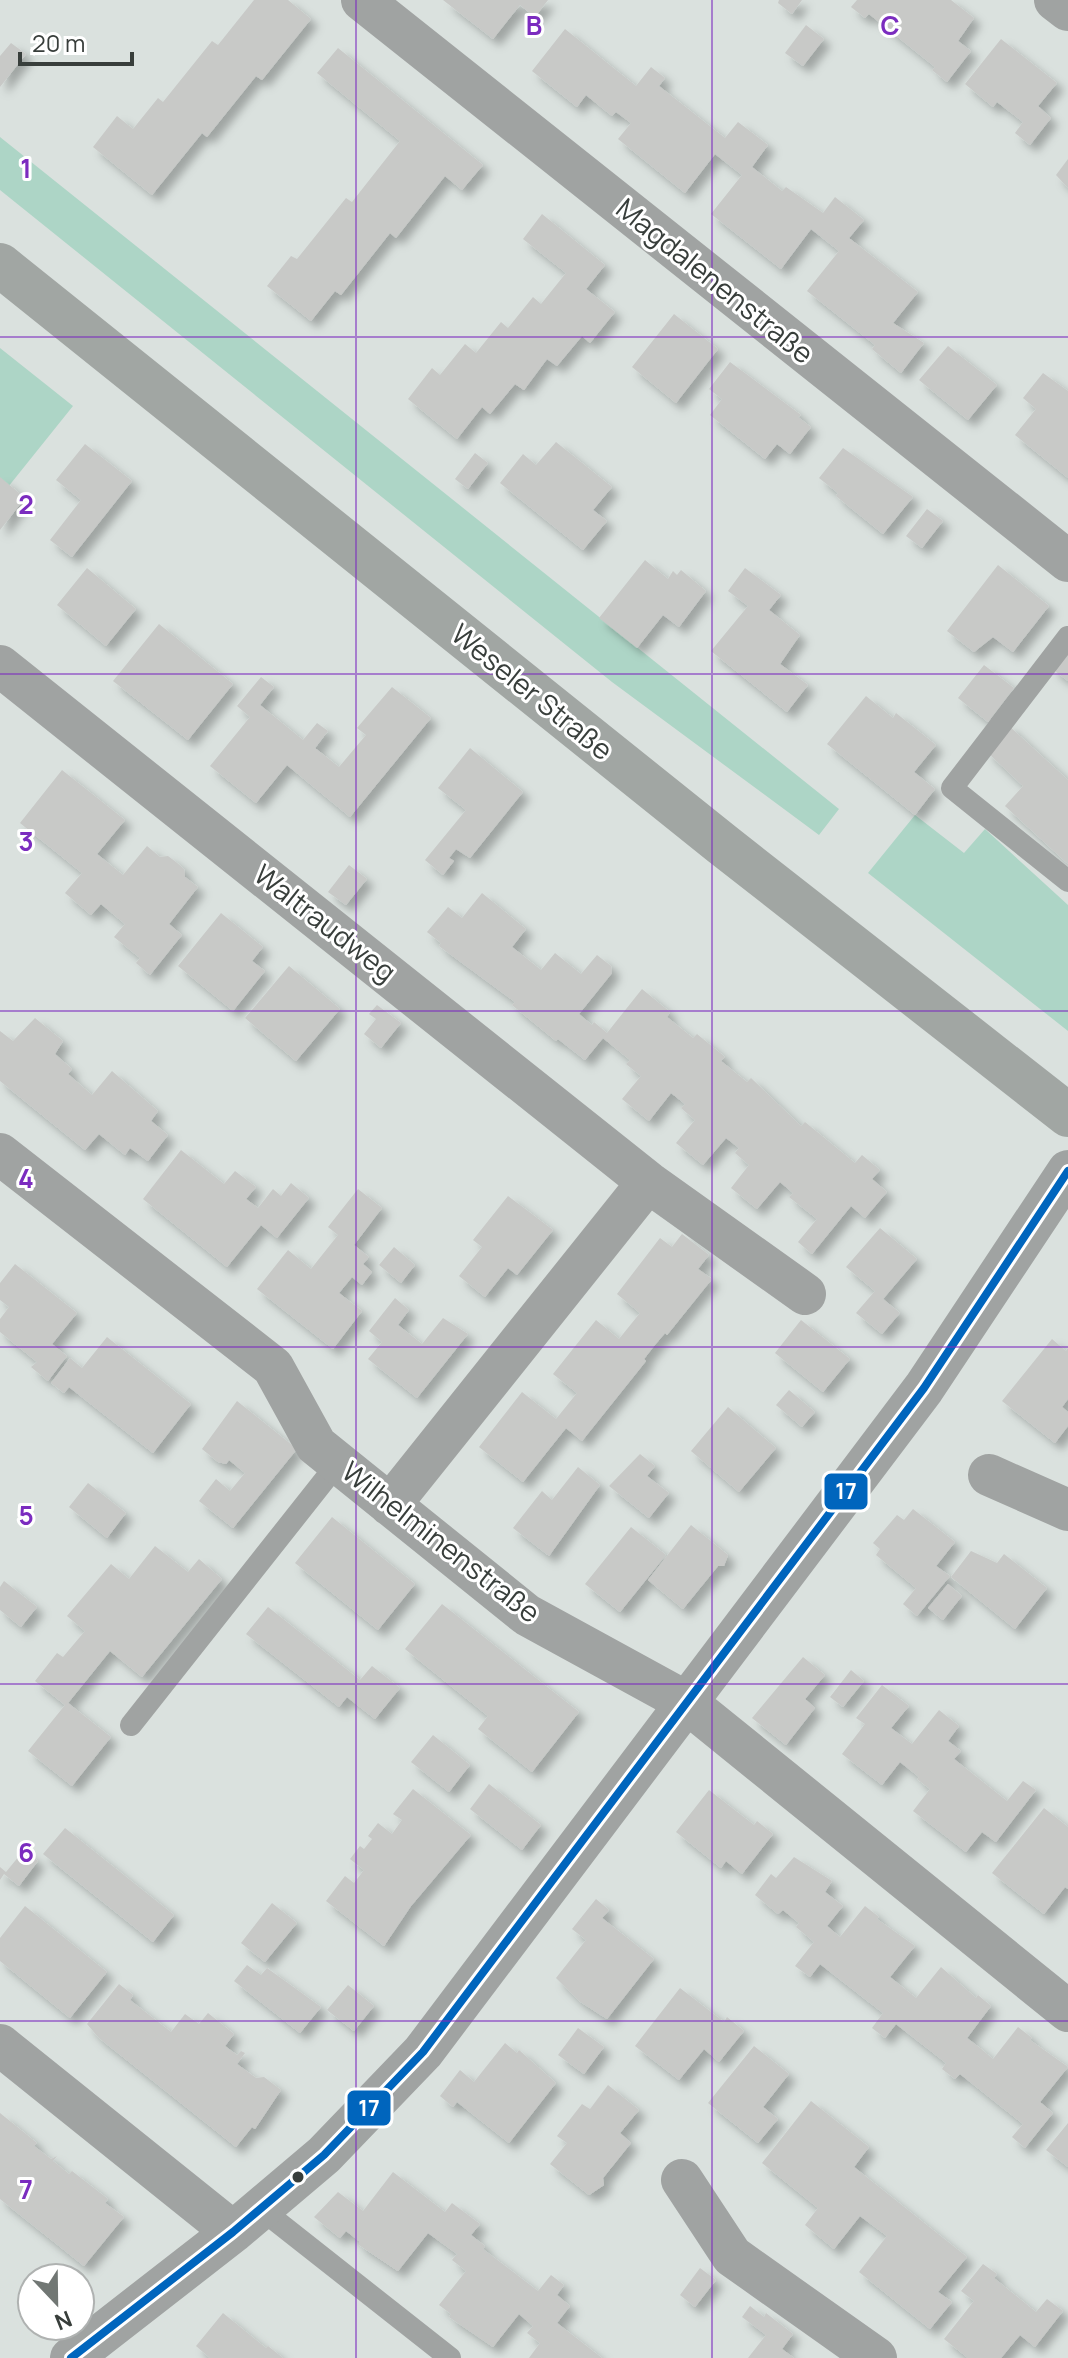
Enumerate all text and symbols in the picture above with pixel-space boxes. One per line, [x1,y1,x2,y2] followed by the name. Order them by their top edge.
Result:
[526,7,542,43] text: B
[880,7,900,43] text: C
[20,16,132,66] scale bar
[32,26,85,59] text: 20 m
[20,150,32,186] text: 1
[609,189,822,372] street label: Magdalenenstraße
[18,486,34,522] text: 2
[444,614,621,768] street label: Weseler Straße
[18,823,34,859] text: 3
[247,855,404,990] street label: Waltraudweg
[18,1160,34,1196] text: 4
[335,1452,549,1631] street label: Wilhelminenstraße
[823,1472,869,1511] line badge: 17
[835,1476,857,1506] text: 17
[18,1497,34,1533] text: 5
[18,1834,34,1870] text: 6
[346,2089,392,2127] line badge: 17
[358,2093,380,2123] text: 17
[290,2169,306,2185] unlabelled marker
[19,2171,33,2207] text: 7
[16,2262,96,2342] north arrow
[51,2304,76,2337] text: N

